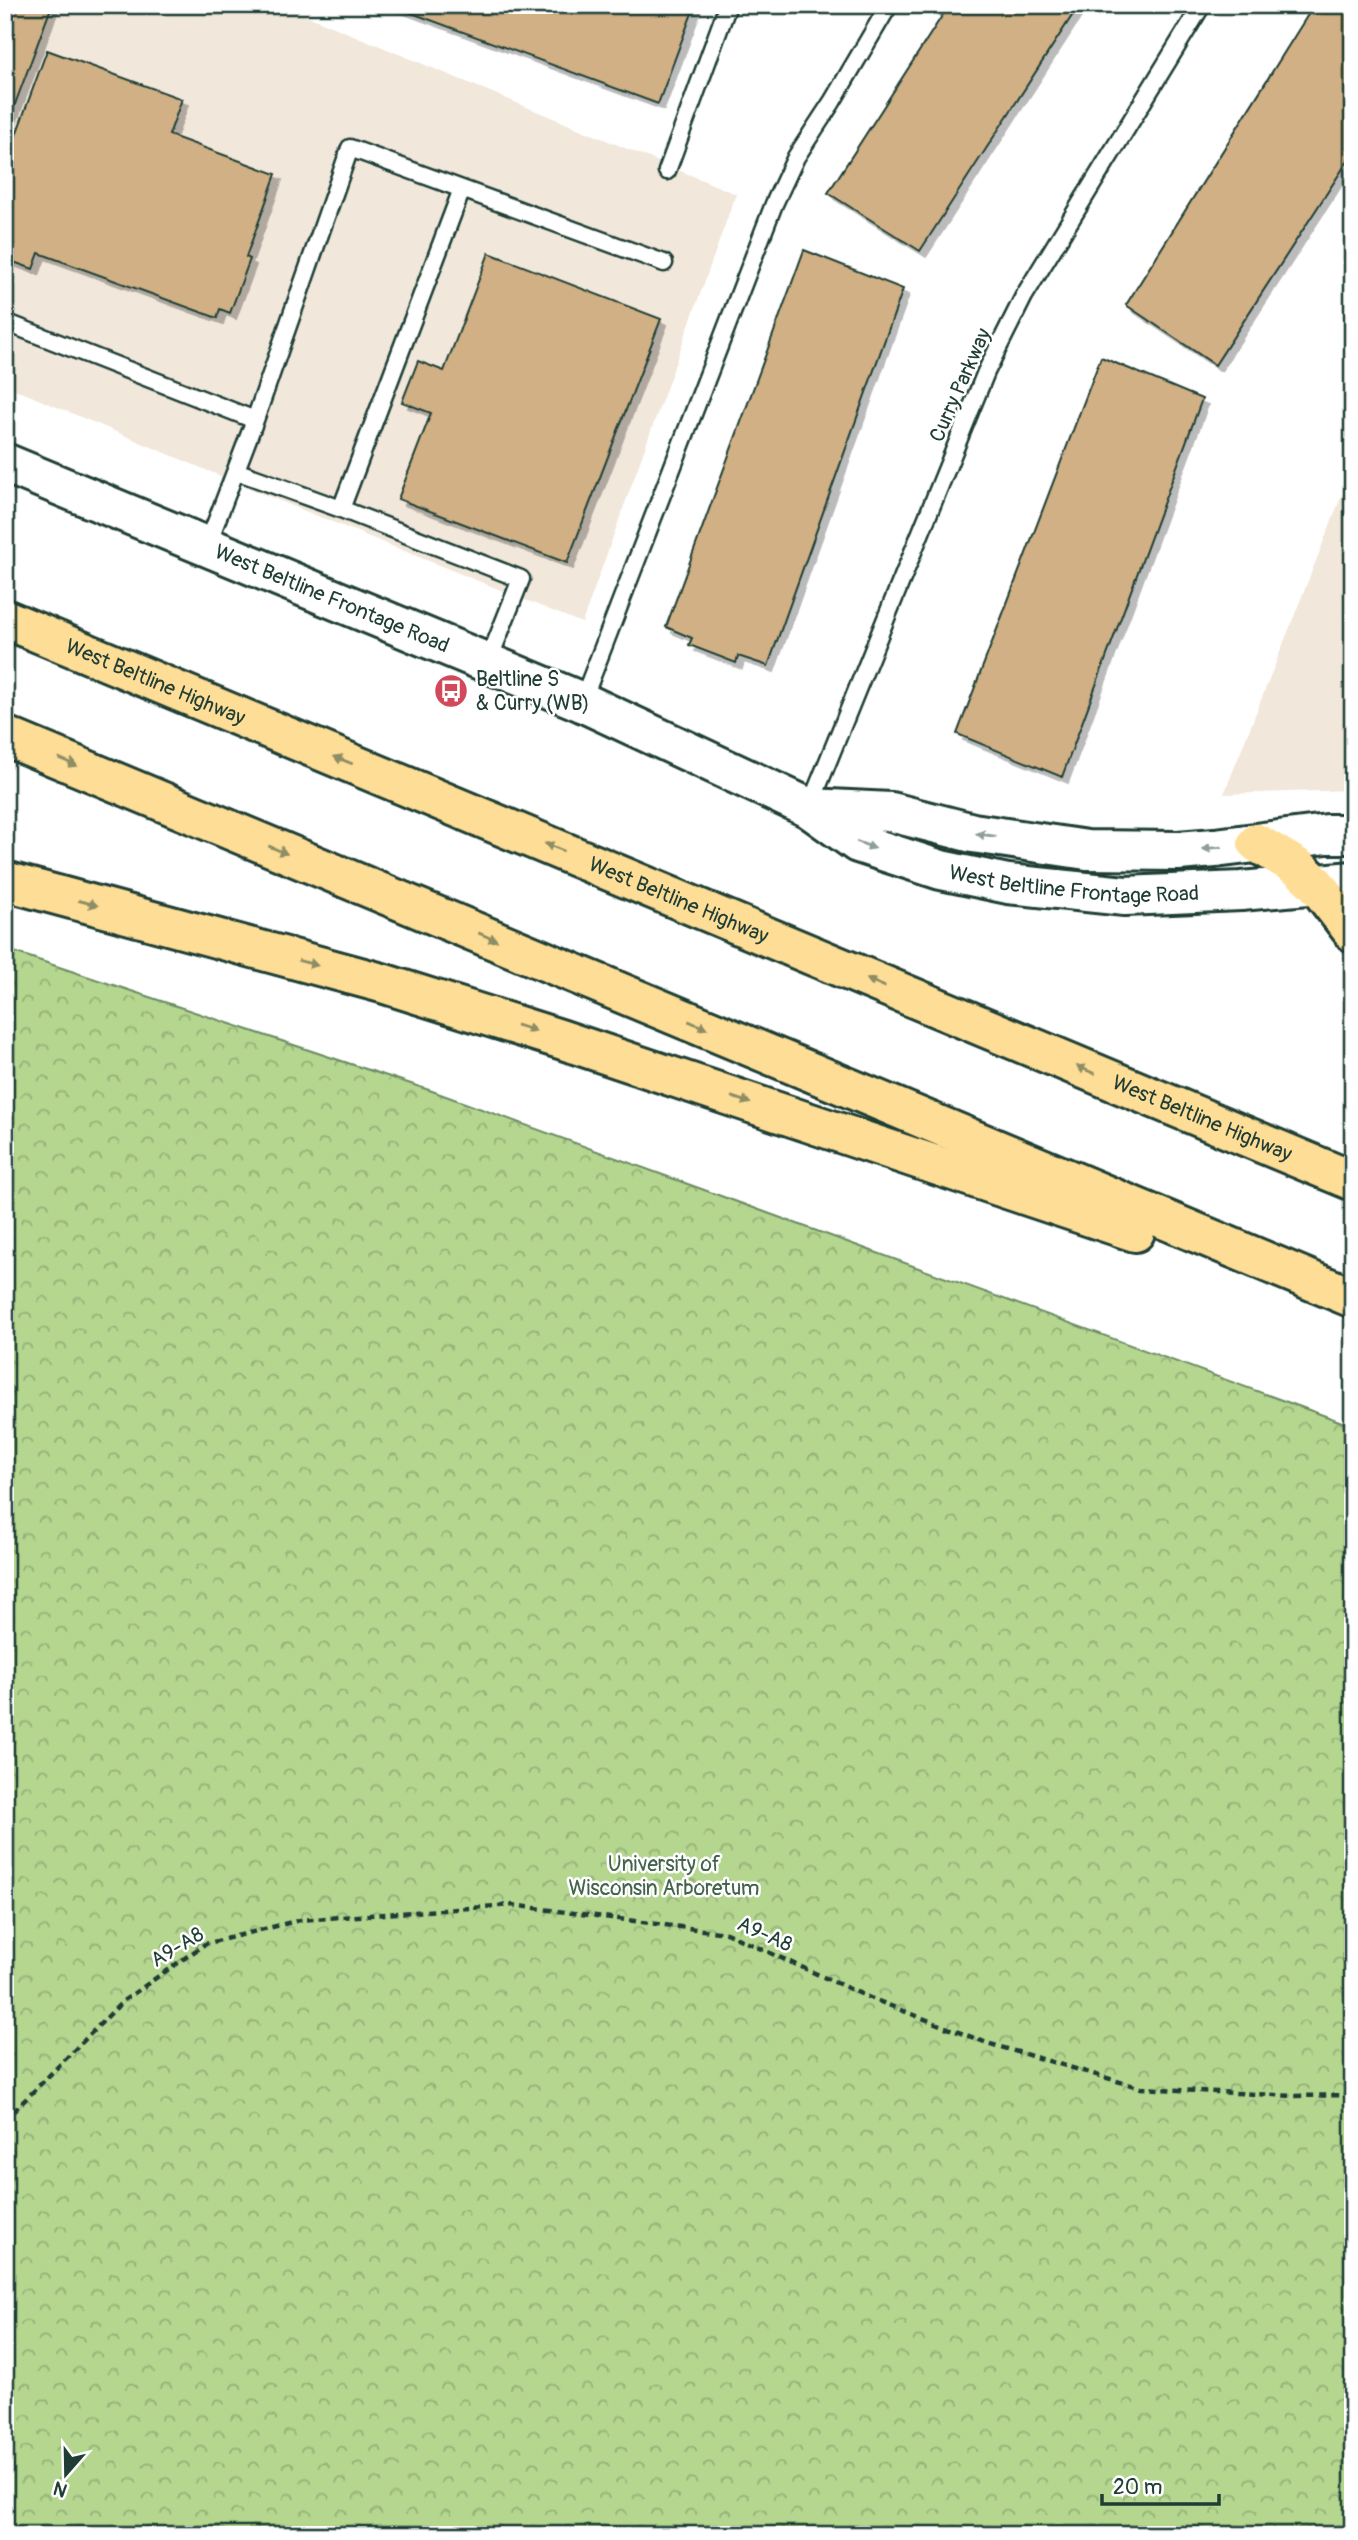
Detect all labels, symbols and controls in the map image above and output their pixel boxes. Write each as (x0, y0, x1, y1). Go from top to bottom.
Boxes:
street label: Curry Parkway (923, 324, 998, 446)
street label: West Beltline Frontage Road (211, 538, 453, 660)
street label: West Beltline Highway (61, 633, 249, 732)
place label: Beltline S & Curry (WB) (476, 666, 590, 717)
bus stop icon: Beltline S & Curry (WB) (432, 672, 470, 710)
one-way arrow (333, 754, 354, 765)
one-way arrow (58, 757, 79, 768)
one-way arrow (974, 829, 996, 840)
one-way arrow (856, 839, 877, 850)
one-way arrow (543, 841, 564, 852)
one-way arrow (1201, 843, 1223, 854)
one-way arrow (268, 844, 289, 855)
street label: West Beltline Highway (585, 851, 773, 950)
street label: West Beltline Frontage Road (947, 859, 1200, 910)
one-way arrow (77, 898, 99, 909)
one-way arrow (478, 931, 498, 943)
one-way arrow (298, 958, 319, 968)
one-way arrow (866, 977, 887, 988)
one-way arrow (688, 1019, 709, 1030)
one-way arrow (515, 1023, 536, 1034)
one-way arrow (1075, 1065, 1096, 1076)
street label: West Beltline Highway (1108, 1069, 1296, 1168)
one-way arrow (731, 1095, 752, 1106)
park label: University of Wisconsin Arboretum (569, 1851, 759, 1902)
street label: A9-A8 (733, 1910, 797, 1959)
street label: A9-A8 (146, 1921, 209, 1974)
north arrow (32, 2438, 102, 2508)
scale bar (1102, 2463, 1220, 2507)
text: 20 m (1113, 2474, 1162, 2501)
text: N (50, 2476, 71, 2503)

